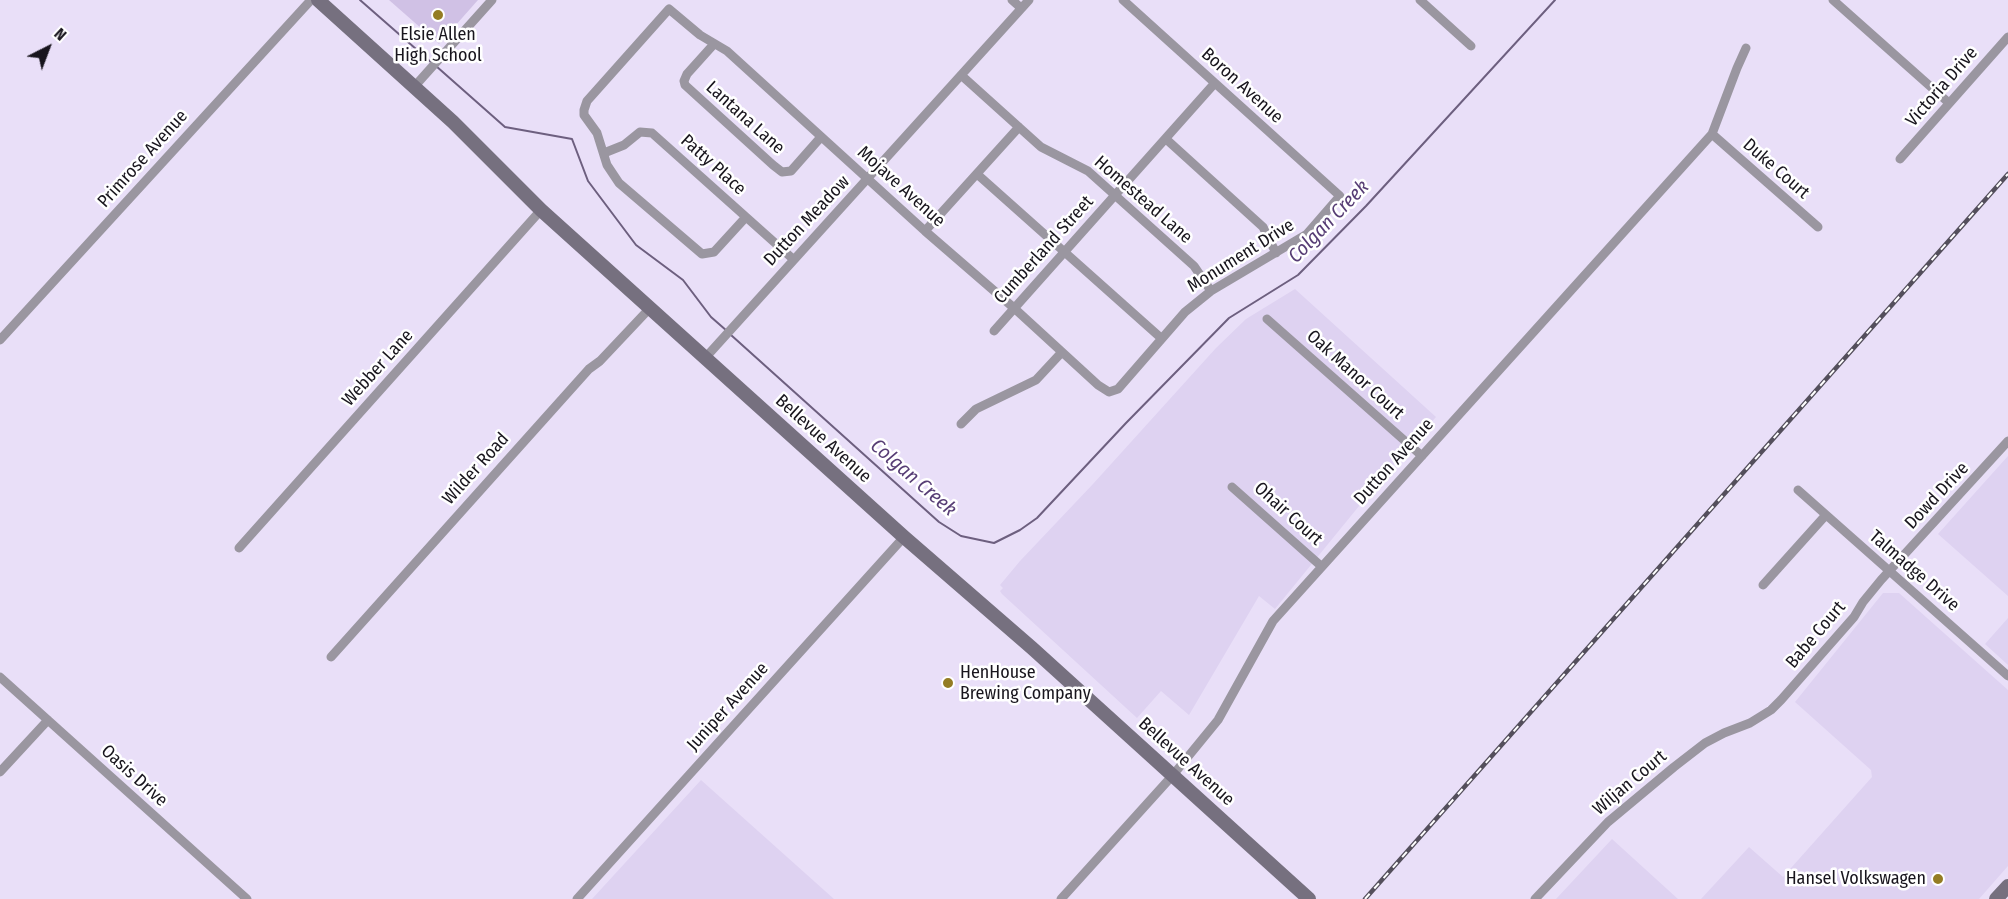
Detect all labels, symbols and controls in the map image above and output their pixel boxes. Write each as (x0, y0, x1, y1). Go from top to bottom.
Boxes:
marker: Elsie Allen High School (431, 8, 445, 22)
north arrow (18, 18, 78, 78)
text: N (50, 24, 70, 45)
place label: Elsie Allen High School (394, 24, 482, 66)
street label: Victoria Drive (1902, 43, 1982, 131)
street label: Boron Avenue (1197, 44, 1287, 128)
street label: Lantana Lane (701, 77, 789, 159)
street label: Primrose Avenue (94, 106, 192, 212)
street label: Patty Place (676, 130, 750, 200)
street label: Duke Court (1738, 134, 1814, 204)
street label: Mojave Avenue (853, 142, 949, 232)
street label: Homestead Lane (1090, 152, 1196, 248)
street label: Dutton Meadow (760, 171, 854, 271)
water label: Colgan Creek (1283, 175, 1375, 269)
street label: Cumberland Street (990, 192, 1098, 308)
street label: Monument Drive (1184, 215, 1298, 297)
street label: Webber Lane (338, 325, 418, 411)
street label: Oak Manor Court (1302, 326, 1408, 424)
street label: Bellevue Avenue (771, 390, 875, 488)
street label: Dutton Avenue (1350, 414, 1438, 510)
street label: Wilder Road (438, 429, 514, 509)
water label: Colgan Creek (865, 434, 961, 522)
street label: Dowd Drive (1901, 458, 1973, 534)
street label: Ohair Court (1249, 478, 1327, 550)
street label: Talmadge Drive (1864, 526, 1964, 616)
street label: Babe Court (1782, 597, 1850, 673)
street label: Juniper Avenue (683, 658, 773, 756)
place label: HenHouse Brewing Company (960, 662, 1091, 704)
marker: HenHouse Brewing Company (941, 676, 955, 690)
street label: Bellevue Avenue (1134, 713, 1238, 811)
street label: Oasis Drive (96, 741, 172, 811)
street label: Wiljan Court (1589, 746, 1671, 820)
place label: Hansel Volkswagen (1786, 868, 1926, 890)
marker: Hansel Volkswagen (1931, 872, 1945, 886)

